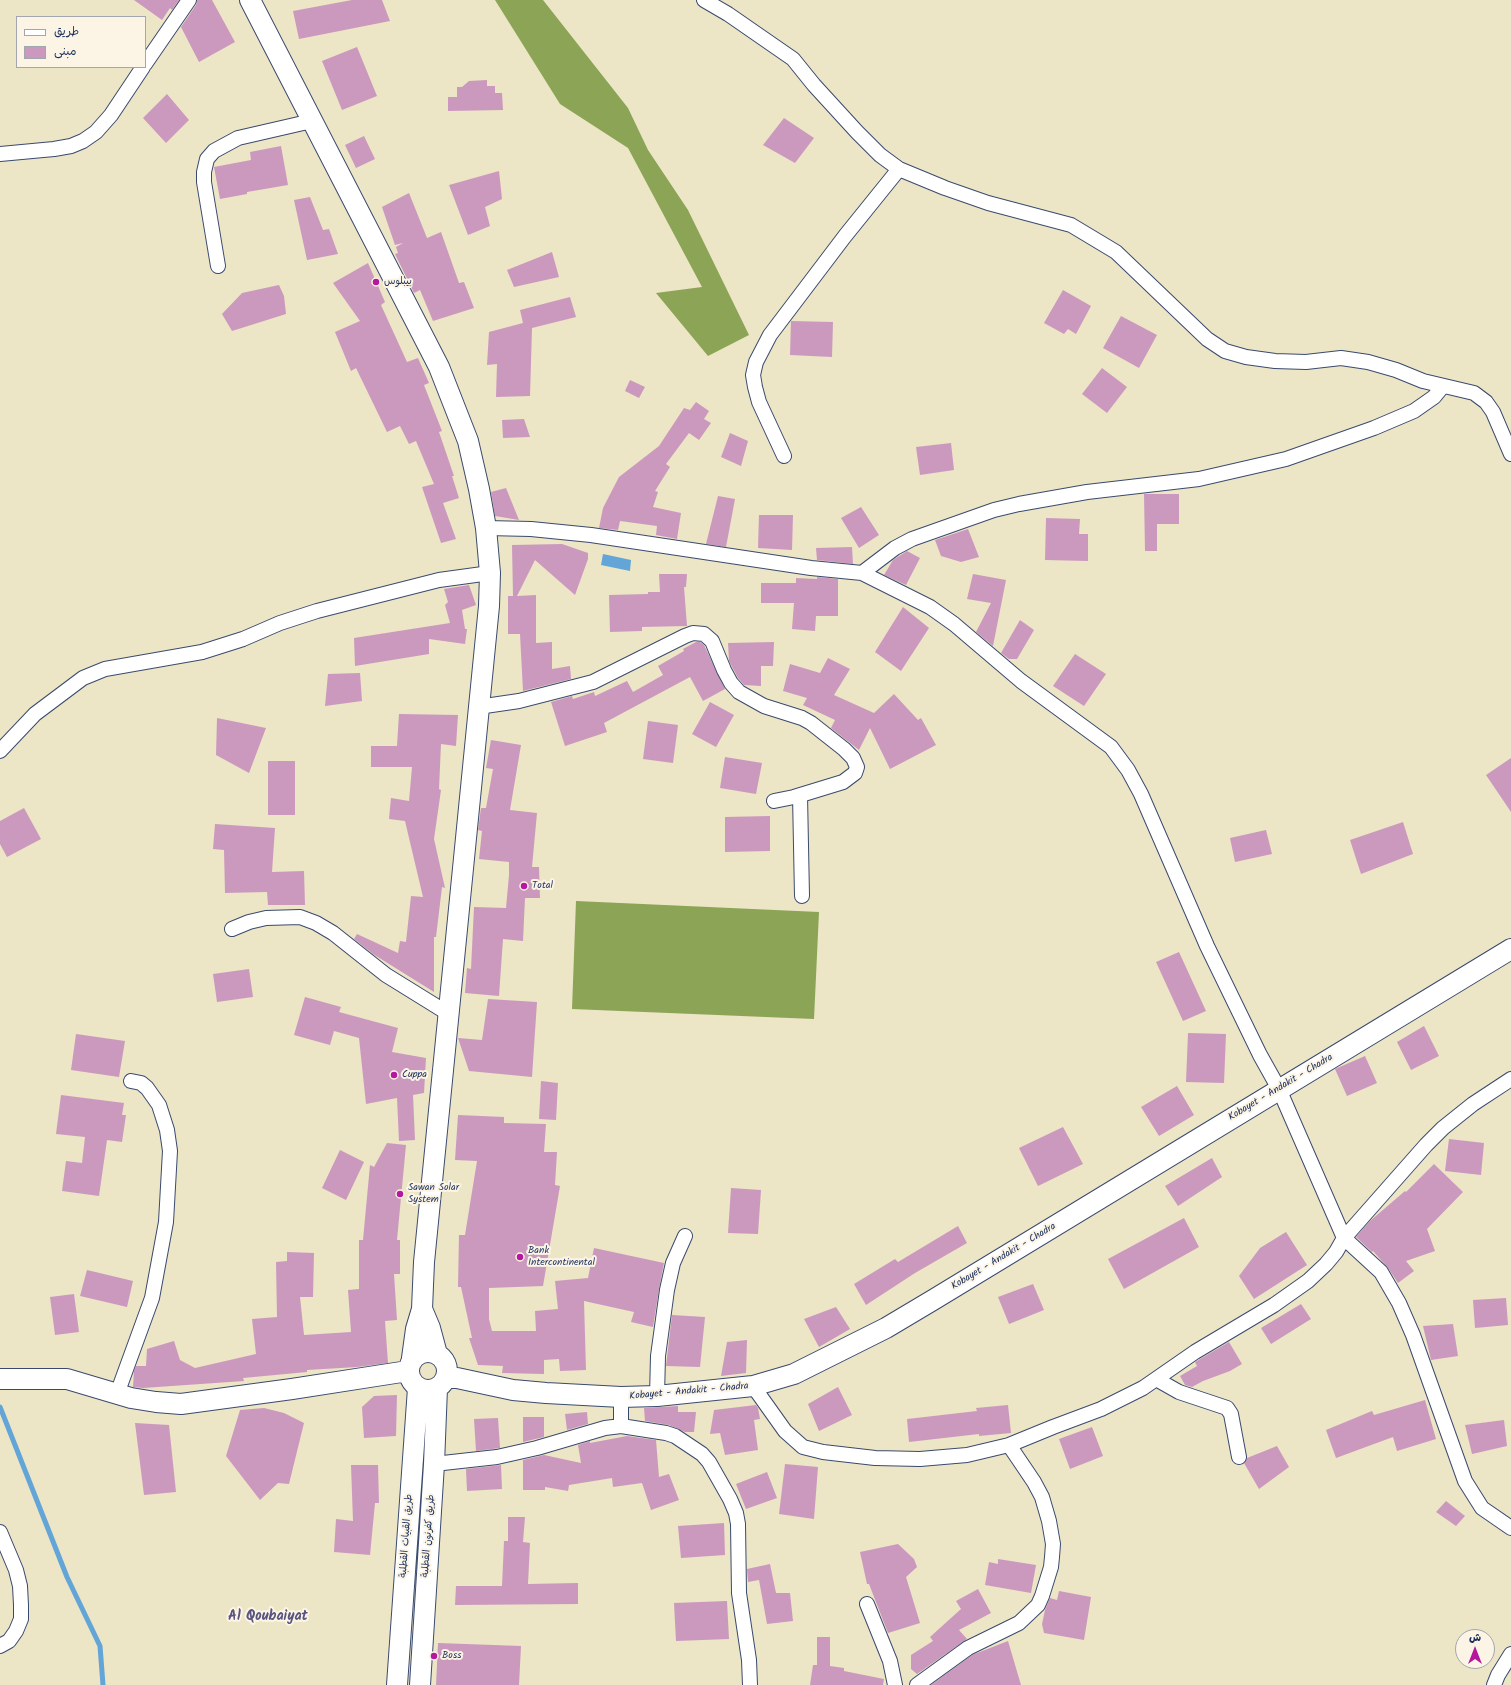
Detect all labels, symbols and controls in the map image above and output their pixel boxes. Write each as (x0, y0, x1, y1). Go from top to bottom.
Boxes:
legend (16, 16, 146, 68)
text: طريق (54, 22, 79, 41)
text: مبنى (54, 42, 77, 61)
place label: بيبلوس (384, 276, 412, 288)
marker: بيبلوس (371, 277, 381, 287)
place label: Total (532, 880, 553, 892)
marker: Total (519, 881, 529, 891)
street label: Kobayet - Andakit - Chadra (1227, 1052, 1335, 1124)
place label: Cuppa (402, 1069, 427, 1081)
marker: Cuppa (389, 1070, 399, 1080)
place label: Sawan Solar System (408, 1182, 459, 1206)
marker: Sawan Solar System (395, 1189, 405, 1199)
street label: Kobayet - Andakit - Chadra (950, 1221, 1058, 1293)
place label: Bank Intercontinental (528, 1245, 595, 1268)
marker: Bank Intercontinental (515, 1252, 525, 1262)
street label: Kobayet - Andakit - Chadra (629, 1381, 749, 1403)
street label: طريق القبيات القطلبة (398, 1494, 416, 1578)
street label: طريق كفرنون القطلبة (420, 1494, 438, 1578)
district label: Al Qoubaiyat (228, 1610, 308, 1626)
north arrow (1455, 1629, 1495, 1669)
text: ش (1469, 1629, 1481, 1647)
place label: Boss (442, 1650, 461, 1662)
marker: Boss (429, 1651, 439, 1661)

